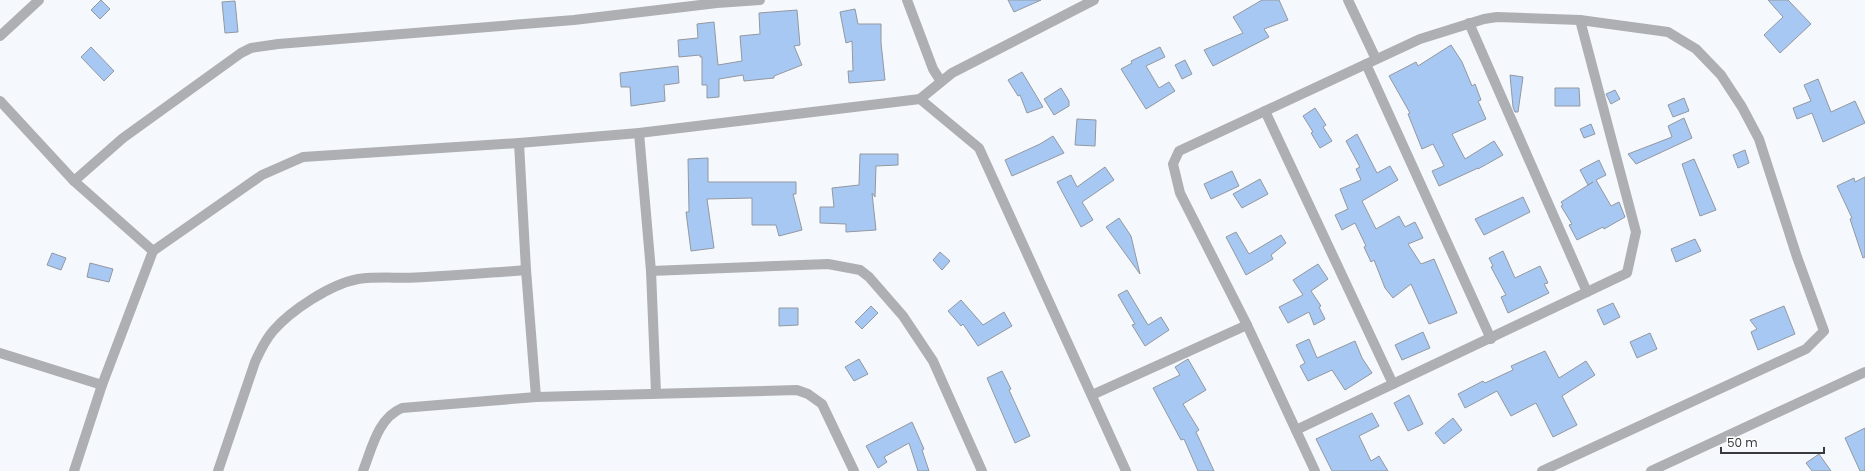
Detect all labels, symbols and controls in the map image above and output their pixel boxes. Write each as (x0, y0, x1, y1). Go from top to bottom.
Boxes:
scale bar (1721, 429, 1824, 455)
text: 50 m (1727, 434, 1758, 451)

